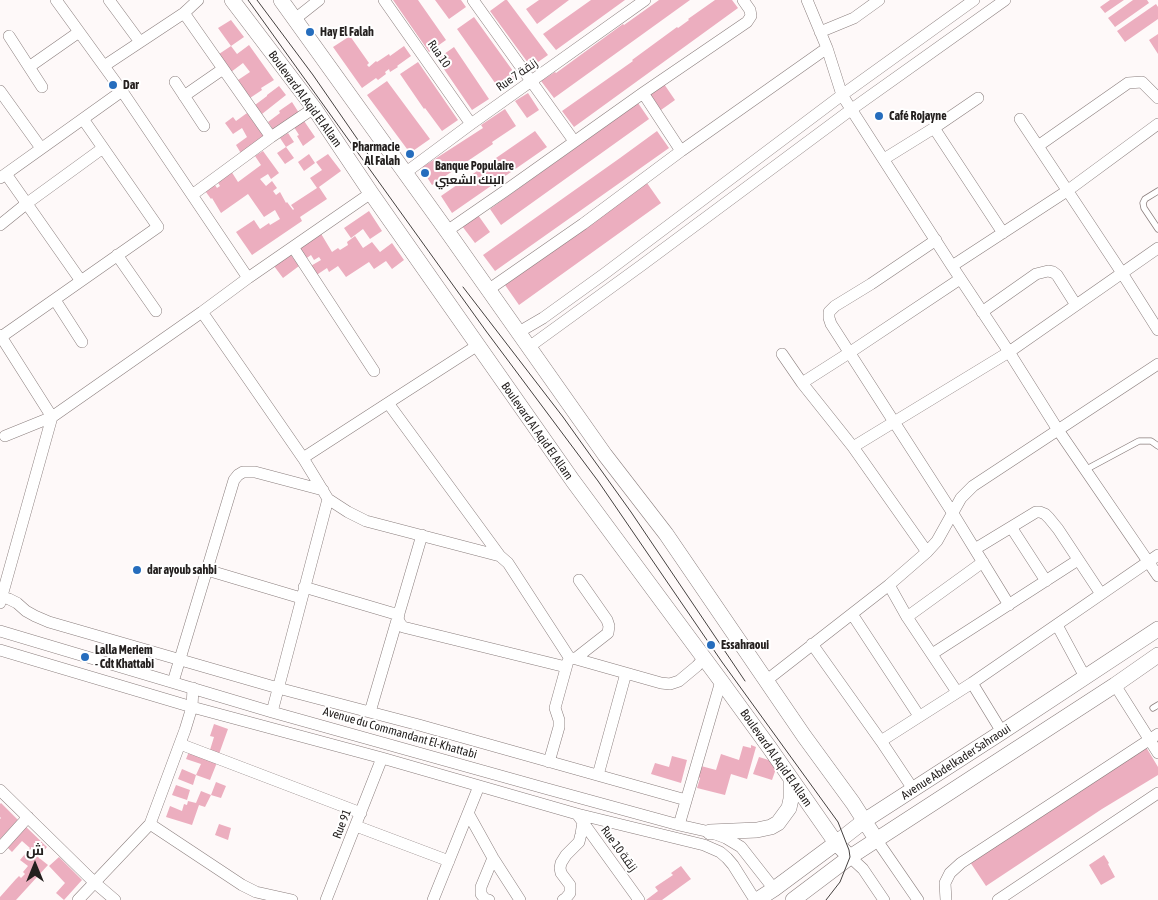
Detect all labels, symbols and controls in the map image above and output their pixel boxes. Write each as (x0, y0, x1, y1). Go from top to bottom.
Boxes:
place label: Hay El Falah (320, 25, 374, 39)
marker: Hay El Falah (304, 26, 316, 38)
street label: Rua 10 (424, 37, 454, 71)
street label: Boulevard Al Aqid El Allam (265, 48, 345, 150)
street label: Rue 7 زنقة (494, 56, 540, 94)
place label: Dar (123, 78, 139, 92)
marker: Dar (107, 79, 119, 91)
place label: Café Rojayne (889, 109, 947, 123)
marker: Café Rojayne (873, 110, 885, 122)
place label: Pharmacie Al Falah (352, 140, 400, 168)
marker: Pharmacie Al Falah (404, 148, 416, 160)
place label: Banque Populaire البنك الشعبي (435, 159, 514, 187)
marker: Banque Populaire البنك الشعبي (419, 167, 431, 179)
street label: Boulevard Al Aqid El Allam (498, 380, 576, 482)
place label: dar ayoub sahbi (147, 563, 217, 577)
marker: dar ayoub sahbi (131, 564, 143, 576)
place label: Essahraoui (721, 638, 769, 652)
marker: Essahraoui (705, 639, 717, 651)
place label: Lalla Meriem - Cdt Khattabi (95, 643, 154, 671)
marker: Lalla Meriem - Cdt Khattabi (79, 651, 91, 663)
street label: Avenue du Commandant El-Khattabi (321, 704, 479, 762)
street label: Boulevard Al Aqid El Allam (737, 707, 815, 809)
street label: Avenue Abdelkader Sahraoui (899, 721, 1013, 803)
street label: Rue 91 (330, 807, 354, 841)
street label: Rue 10 زنقة (598, 823, 640, 875)
north arrow (10, 840, 60, 890)
text: ش (26, 842, 44, 858)

